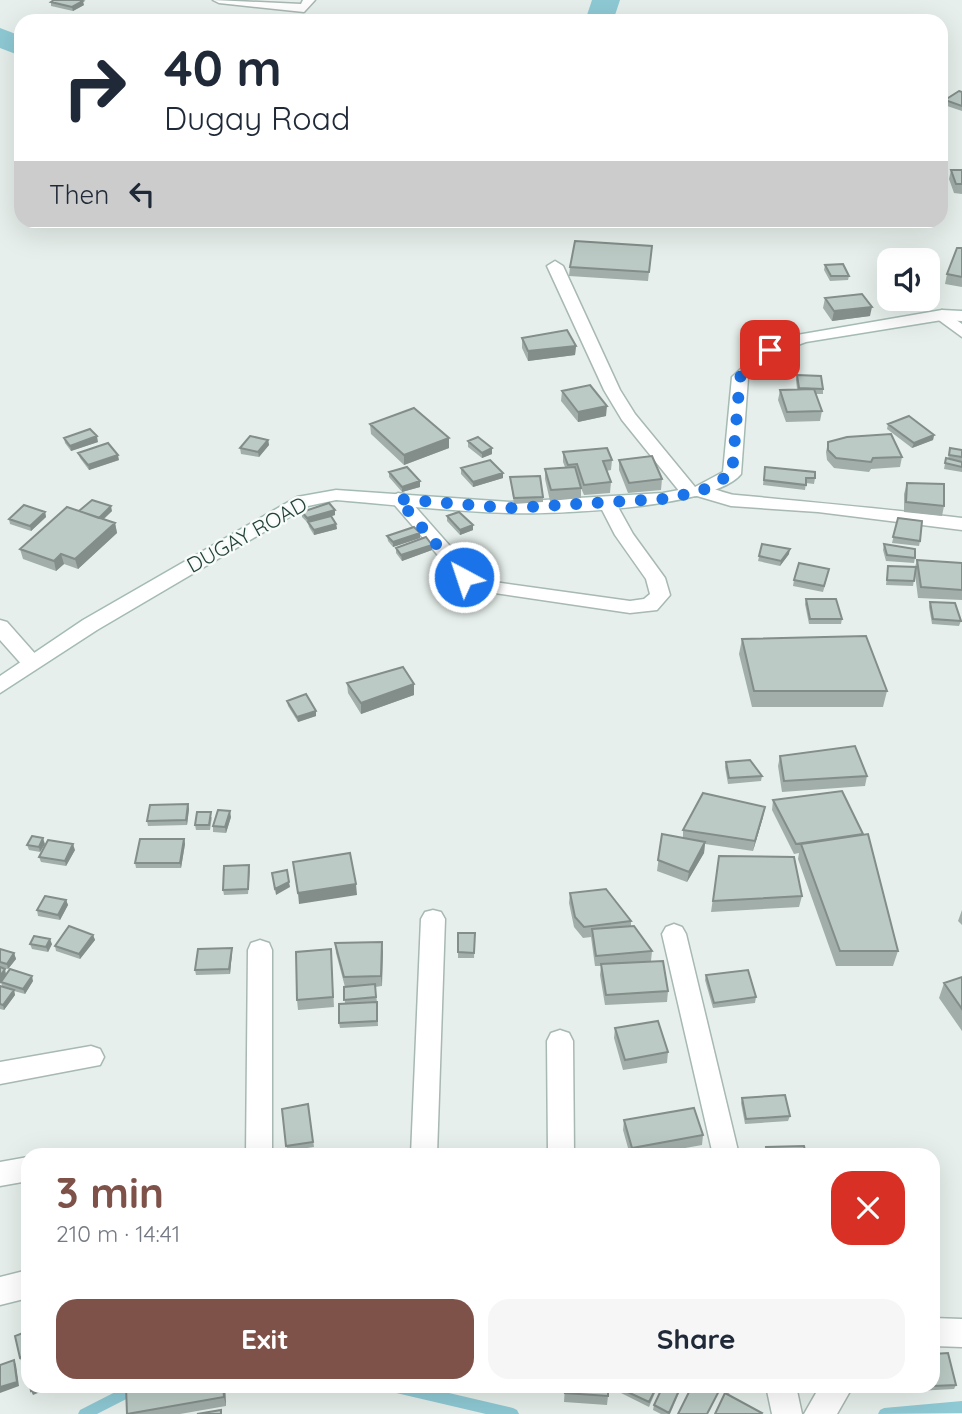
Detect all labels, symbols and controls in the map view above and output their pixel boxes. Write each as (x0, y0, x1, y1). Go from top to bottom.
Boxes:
text: 40 m (164, 37, 282, 98)
icon: right (49, 42, 140, 133)
text: Dugay Road (164, 98, 350, 138)
icon: left (123, 175, 161, 213)
text: Then (49, 178, 109, 211)
map controls (877, 248, 940, 311)
button: sound (877, 248, 940, 311)
pin (740, 320, 800, 380)
icon: arrive (751, 331, 789, 369)
street label: DUGAY ROAD (182, 490, 311, 578)
position arrow (427, 540, 501, 614)
text: 3 min (56, 1166, 164, 1219)
button: close (831, 1171, 905, 1245)
text: 210 m · 14:41 (56, 1219, 180, 1248)
button: Exit (56, 1299, 474, 1379)
button: Share (488, 1299, 905, 1379)

